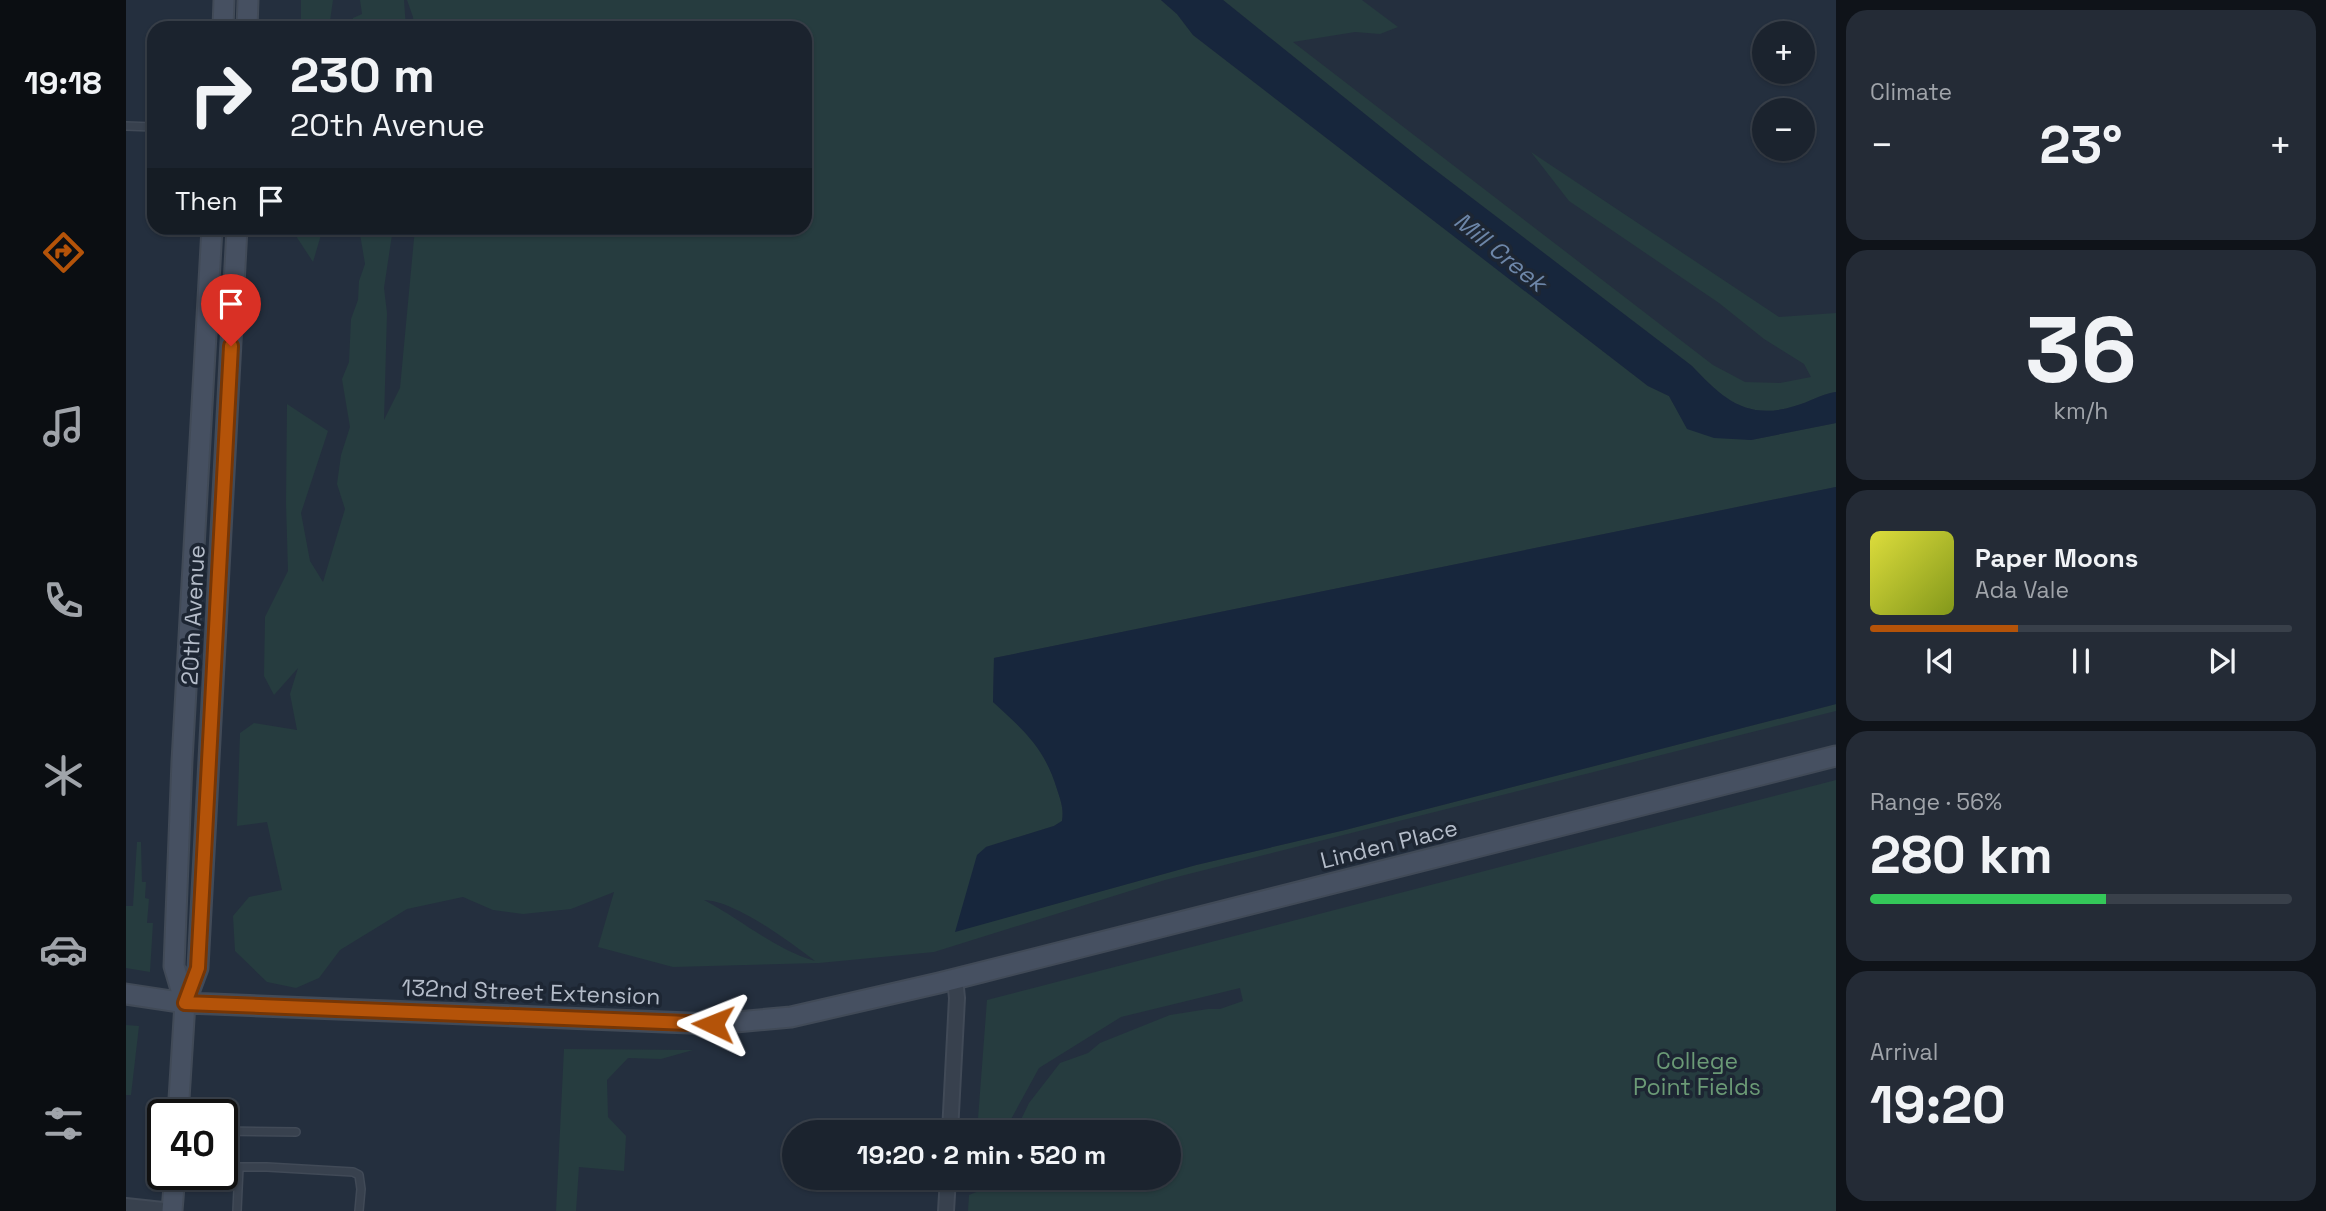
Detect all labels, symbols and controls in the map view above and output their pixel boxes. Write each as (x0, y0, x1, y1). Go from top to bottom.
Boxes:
map controls (1752, 21, 1815, 161)
button: + (1752, 21, 1815, 84)
text: 230 m (290, 44, 435, 106)
icon: right (175, 49, 266, 140)
text: 19:18 (24, 63, 102, 103)
text: Climate (1870, 77, 1952, 107)
button: − (1752, 98, 1815, 161)
text: 20th Avenue (290, 105, 485, 145)
text: 23° (2040, 112, 2123, 178)
text: − (1870, 121, 1894, 169)
text: + (2268, 121, 2292, 169)
icon: arrive (252, 182, 290, 220)
text: Then (175, 184, 238, 218)
water label: Mill Creek (1448, 205, 1555, 300)
icon: directions (39, 228, 88, 277)
pin (201, 274, 261, 346)
icon: arrive (212, 285, 250, 323)
text: 36 (2025, 292, 2137, 409)
text: km/h (2054, 396, 2108, 426)
icon: music (39, 402, 88, 451)
text: Paper Moons (1975, 541, 2138, 575)
street label: 20th Avenue (174, 544, 212, 686)
text: Ada Vale (1975, 575, 2069, 605)
icon: phone (39, 576, 88, 625)
icon: previous (1921, 642, 1959, 680)
icon: pause (2062, 642, 2100, 680)
icon: next (2203, 642, 2241, 680)
icon: climate (39, 751, 88, 800)
text: Range · 56% (1870, 787, 2002, 817)
street label: Linden Place (1317, 812, 1461, 876)
text: 280 km (1870, 822, 2053, 888)
icon: car (39, 925, 88, 974)
street label: 132nd Street Extension (401, 972, 661, 1012)
position arrow (676, 987, 750, 1061)
text: Arrival (1870, 1037, 1938, 1067)
park label: College Point Fields (1633, 1046, 1761, 1102)
text: 19:20 (1870, 1072, 2006, 1138)
icon: filters (39, 1099, 88, 1148)
speed limit sign: 40 (147, 1099, 238, 1190)
text: 19:20 · 2 min · 520 m (857, 1138, 1106, 1172)

